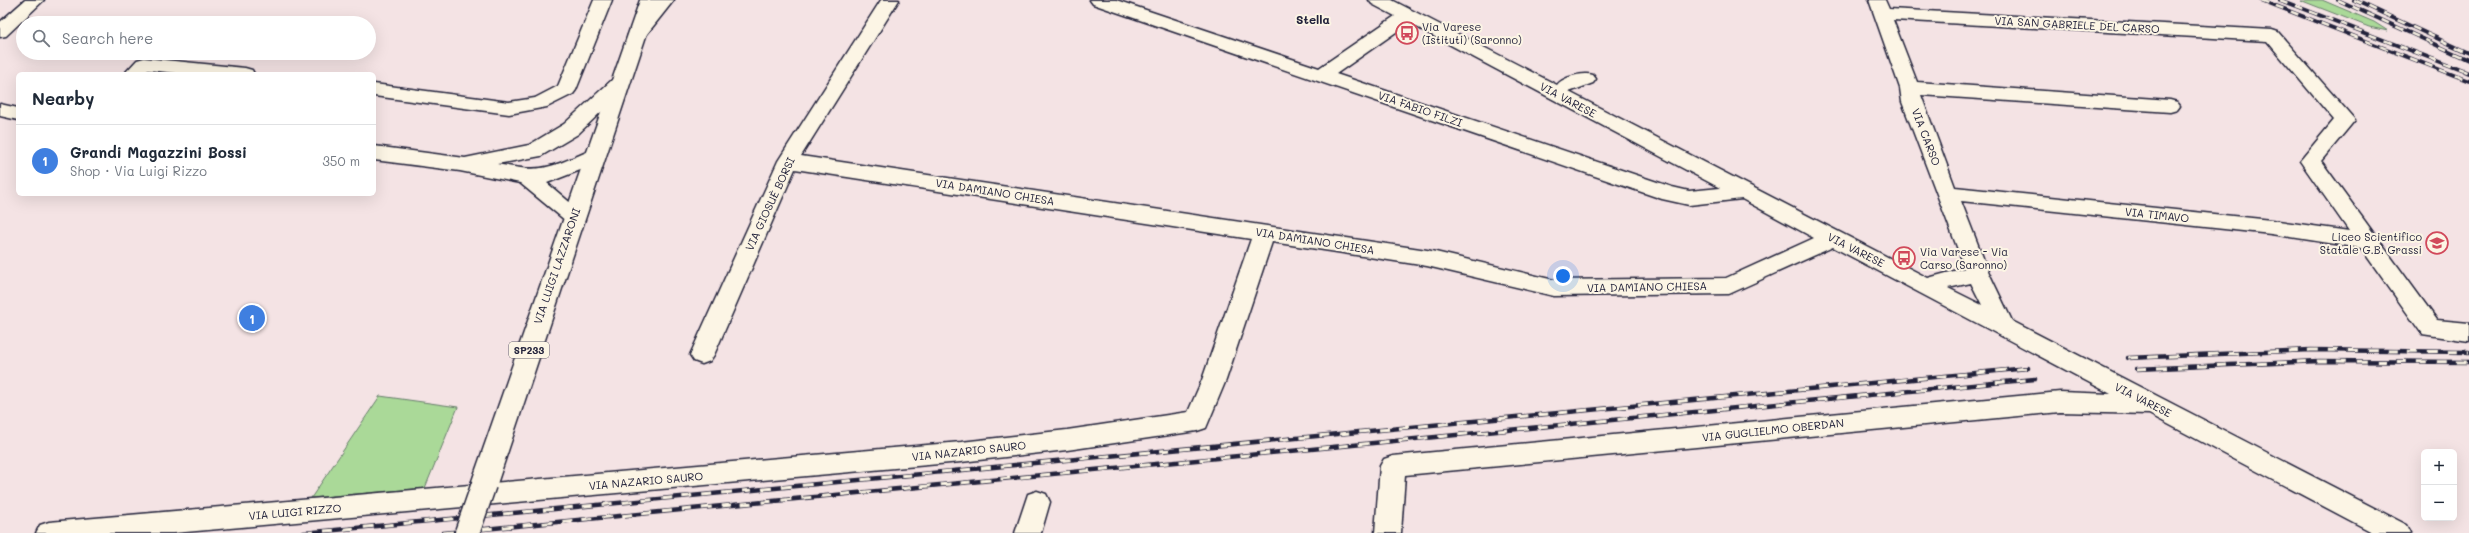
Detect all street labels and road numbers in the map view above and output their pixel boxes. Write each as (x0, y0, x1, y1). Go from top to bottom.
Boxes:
street label: VIA SAN GABRIELE DEL CARSO (1994, 13, 2160, 36)
street label: VIA VARESE (1537, 78, 1599, 121)
street label: VIA FABIO FILZI (1376, 87, 1465, 130)
street label: VIA CARSO (1909, 106, 1944, 168)
street label: VIA GIOSUÈ BORSI (741, 154, 798, 253)
street label: VIA DAMIANO CHIESA (934, 175, 1056, 208)
street label: VIA TIMAVO (2124, 204, 2190, 225)
street label: VIA LUIGI LAZZARONI (530, 206, 584, 326)
street label: VIA DAMIANO CHIESA (1254, 224, 1376, 257)
street label: VIA VARESE (1825, 229, 1887, 270)
street label: VIA DAMIANO CHIESA (1587, 278, 1707, 295)
road number: SP233 (509, 342, 549, 358)
street label: VIA VARESE (2112, 379, 2174, 420)
street label: VIA GUGLIELMO OBERDAN (1701, 415, 1845, 444)
street label: VIA NAZARIO SAURO (911, 437, 1027, 464)
street label: VIA NAZARIO SAURO (588, 468, 704, 493)
street label: VIA LUIGI RIZZO (248, 500, 342, 523)

